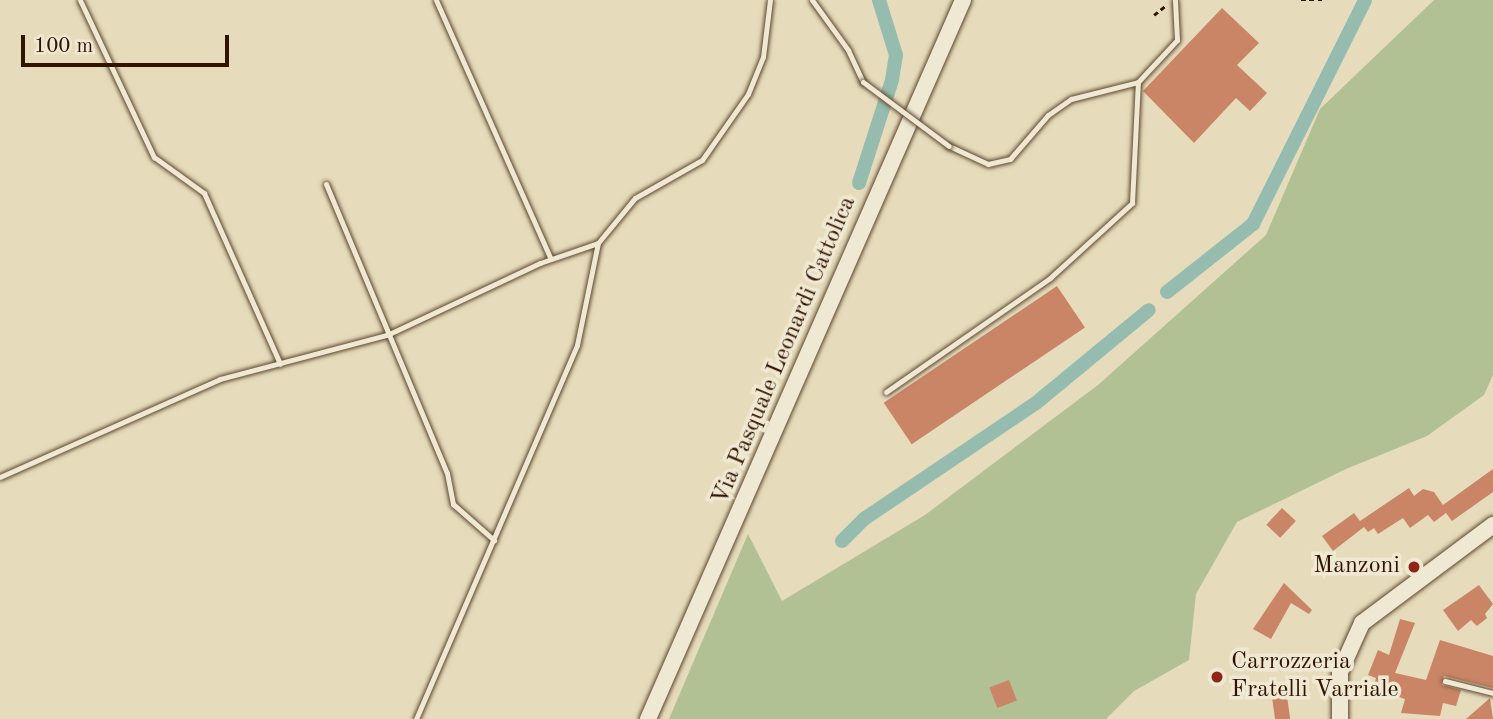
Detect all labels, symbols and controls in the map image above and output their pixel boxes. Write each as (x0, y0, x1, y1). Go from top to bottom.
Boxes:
scale bar (24, 21, 233, 65)
text: 100 m (34, 36, 93, 57)
street label: Via Pasquale Leonardi Cattolica (707, 192, 863, 510)
place label: Manzoni (1313, 553, 1400, 581)
marker: Manzoni (1406, 559, 1422, 575)
place label: Carrozzeria Fratelli Varriale (1231, 649, 1399, 705)
marker: Carrozzeria Fratelli Varriale (1209, 669, 1225, 685)

